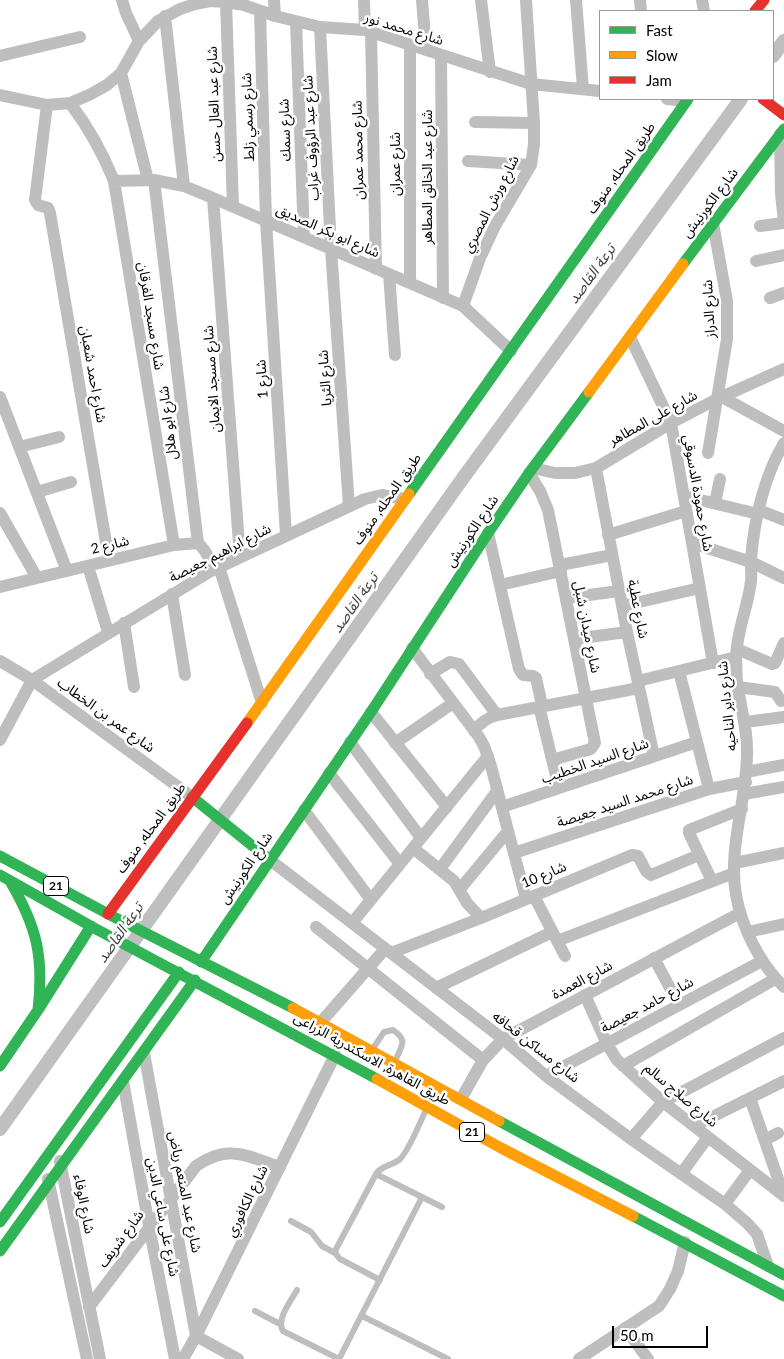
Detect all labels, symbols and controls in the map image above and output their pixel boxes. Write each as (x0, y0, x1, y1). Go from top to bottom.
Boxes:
street label: شارع محمد نور (362, 9, 446, 49)
legend (599, 10, 774, 100)
text: Fast (646, 21, 673, 39)
street label: شارع عبد العال حسن (204, 46, 224, 162)
text: Slow (646, 46, 678, 64)
text: Jam (646, 71, 672, 89)
street label: شارع رسمي زلط (238, 72, 258, 162)
street label: شارع عبد الرؤوف غراب (299, 75, 323, 201)
street label: شارع سمك (276, 98, 294, 162)
street label: شارع محمد عمران (349, 100, 367, 200)
street label: شارع عبد الخالق المطاهر (419, 110, 435, 244)
street label: طريق المحله, منوف (583, 119, 659, 217)
street label: شارع عمران (387, 132, 403, 196)
street label: شارع ورش المصري (459, 153, 523, 255)
street label: شارع الكورنيش (678, 165, 742, 241)
street label: شارع ابو بكر الصديق (274, 201, 382, 261)
water label: ترعة القاصد (564, 241, 620, 307)
street label: شارع مسجد الفرقان (134, 261, 168, 371)
street label: شارع الدراز (699, 279, 719, 339)
street label: شارع احمد شعبان (76, 324, 110, 424)
street label: شارع مسجد الايمان (200, 325, 224, 433)
street label: شارع الثريا (315, 349, 335, 407)
street label: شارع 1 (252, 359, 272, 399)
street label: شارع ابو هلال (155, 385, 181, 461)
street label: شارع على المطاهر (606, 387, 700, 449)
street label: شارع حمودة الدسوقي (679, 433, 717, 553)
street label: طريق المحله, منوف (349, 450, 425, 548)
street label: شارع الكورنيش (442, 492, 502, 570)
street label: شارع ابراهيم جعيصة (166, 520, 274, 586)
street label: شارع 2 (89, 532, 131, 558)
water label: ترعة القاصد (328, 570, 382, 636)
street label: شارع عطية (624, 578, 652, 640)
street label: شارع ميدان شبل (570, 580, 604, 674)
street label: شارع داير الناحيه (714, 660, 740, 752)
street label: شارع عمر بن الخطاب (54, 674, 158, 756)
street label: شارع السيد الخطيب (539, 735, 651, 787)
street label: شارع محمد السيد جعيصة (555, 771, 695, 831)
street label: طريق المحله, منوف (112, 779, 190, 877)
street label: شارع الكورنيش (216, 829, 276, 907)
street label: شارع 10 (519, 858, 569, 892)
road number: 21 (44, 876, 68, 896)
water label: ترعة القاصد (93, 900, 147, 966)
street label: شارع العمدة (549, 957, 615, 1003)
street label: شارع حامد جعيصة (598, 974, 696, 1036)
street label: شارع مساكن قحافه (489, 1008, 583, 1086)
street label: طريق القاهرة, الاسكندرية الزراعى (291, 1009, 453, 1109)
street label: شارع صلاح سالم (641, 1059, 721, 1131)
road number: 21 (460, 1122, 484, 1142)
street label: شارع عبد المنعم رياض (165, 1130, 205, 1254)
street label: شارع على ساعي الدين (143, 1156, 183, 1278)
street label: شارع الكافوري (222, 1162, 272, 1240)
street label: شارع الوفاء (70, 1173, 98, 1235)
street label: شارع شريف (95, 1207, 147, 1271)
scale bar (614, 1316, 710, 1348)
text: 50 m (620, 1326, 654, 1344)

